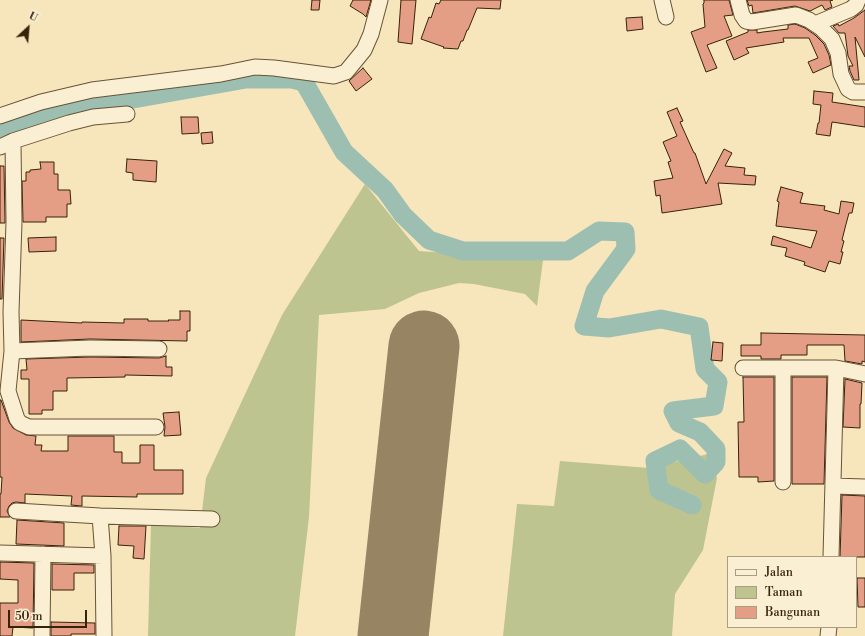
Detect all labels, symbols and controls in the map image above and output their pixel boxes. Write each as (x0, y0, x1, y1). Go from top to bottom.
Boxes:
north arrow (8, 8, 48, 48)
text: U (26, 9, 40, 25)
legend (727, 556, 857, 628)
text: Jalan (765, 565, 793, 580)
text: Taman (765, 585, 803, 600)
scale bar (10, 602, 89, 628)
text: Bangunan (765, 605, 820, 620)
text: 50 m (15, 609, 43, 624)

